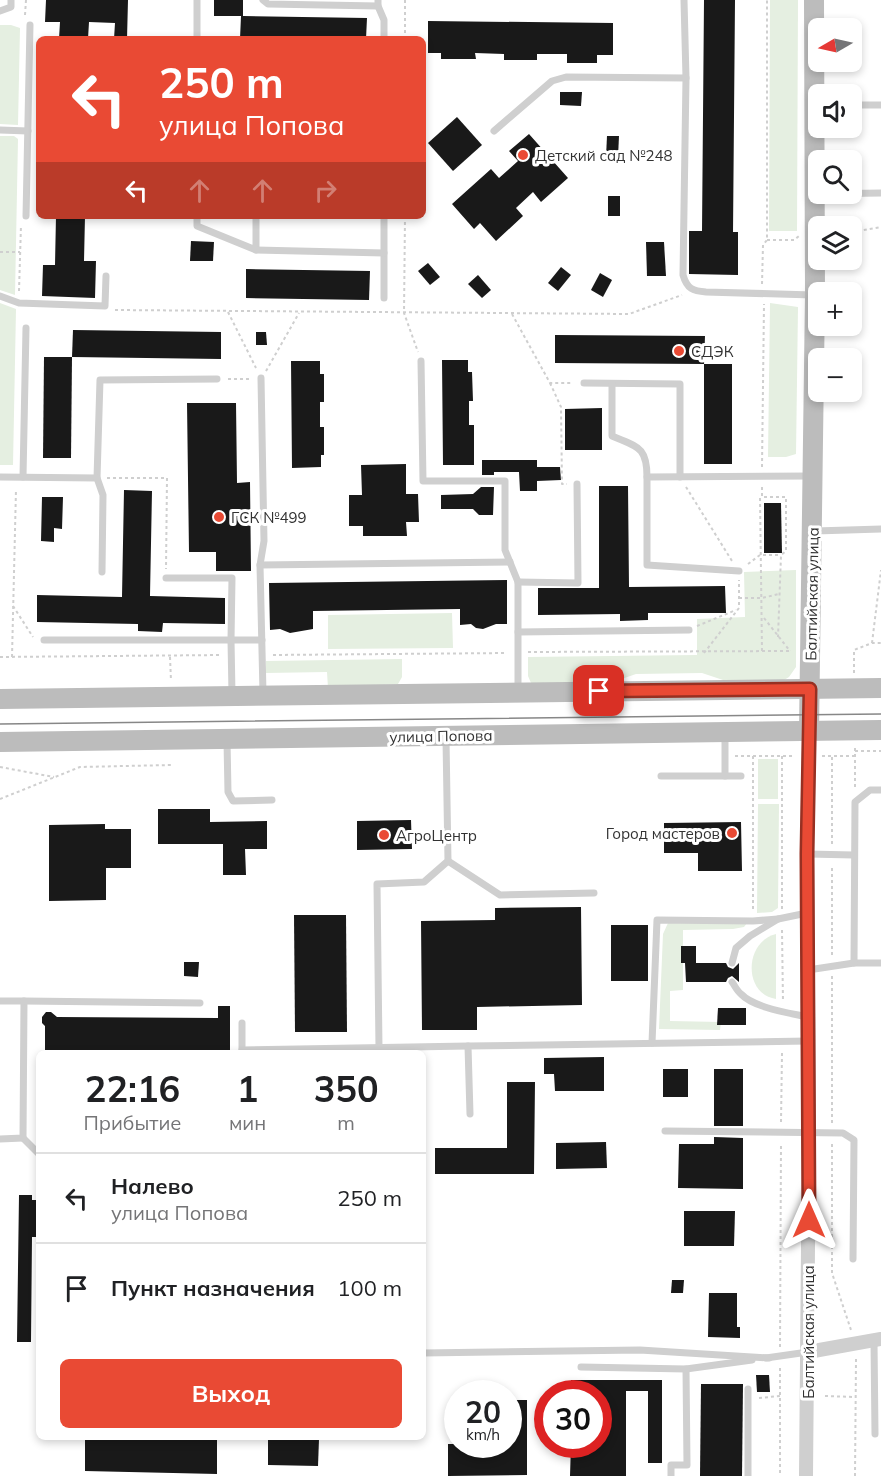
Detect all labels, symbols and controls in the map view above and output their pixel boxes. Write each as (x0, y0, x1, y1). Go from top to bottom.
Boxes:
north arrow (808, 18, 862, 72)
map controls (808, 18, 862, 402)
text: 250 m (159, 56, 284, 109)
icon: left (60, 60, 138, 138)
button: sound (808, 84, 862, 138)
text: улица Попова (159, 108, 344, 142)
place label: Детский сад №248 (535, 146, 673, 165)
marker: Детский сад №248 (516, 148, 530, 162)
button: search (808, 150, 862, 204)
icon: left (120, 174, 153, 207)
icon: ahead (183, 174, 216, 207)
icon: ahead (246, 174, 279, 207)
icon: right (309, 174, 342, 207)
button: layers (808, 216, 862, 270)
button: + (808, 282, 862, 336)
place label: СДЭК (691, 342, 734, 361)
marker: СДЭК (672, 344, 686, 358)
button: − (808, 348, 862, 402)
place label: ГСК №499 (231, 508, 307, 527)
marker: ГСК №499 (212, 510, 226, 524)
street label: Балтийская улица (801, 527, 823, 661)
pin (573, 665, 624, 716)
icon: arrive (582, 674, 615, 707)
street label: улица Попова (389, 726, 493, 746)
place label: Город мастеров (606, 824, 720, 843)
place label: АгроЦентр (396, 826, 477, 845)
marker: Город мастеров (725, 826, 739, 840)
marker: АгроЦентр (377, 828, 391, 842)
text: 22:16 (85, 1066, 180, 1111)
text: 1 (237, 1066, 258, 1111)
text: 350 (314, 1066, 379, 1111)
text: Прибытие (83, 1110, 181, 1135)
text: мин (229, 1110, 266, 1135)
text: m (337, 1110, 355, 1135)
text: Налево (111, 1172, 194, 1200)
icon: left (60, 1182, 93, 1215)
text: 250 m (337, 1184, 402, 1212)
position arrow (777, 1188, 841, 1252)
text: улица Попова (111, 1200, 248, 1225)
street label: Балтийская улица (799, 1265, 818, 1399)
icon: arrive (60, 1272, 93, 1305)
text: Пункт назначения (111, 1274, 315, 1302)
text: 100 m (337, 1274, 402, 1302)
button: Выход (60, 1359, 402, 1428)
speed limit sign: 30 (534, 1380, 612, 1458)
text: 20 (465, 1393, 501, 1431)
text: km/h (466, 1425, 500, 1444)

